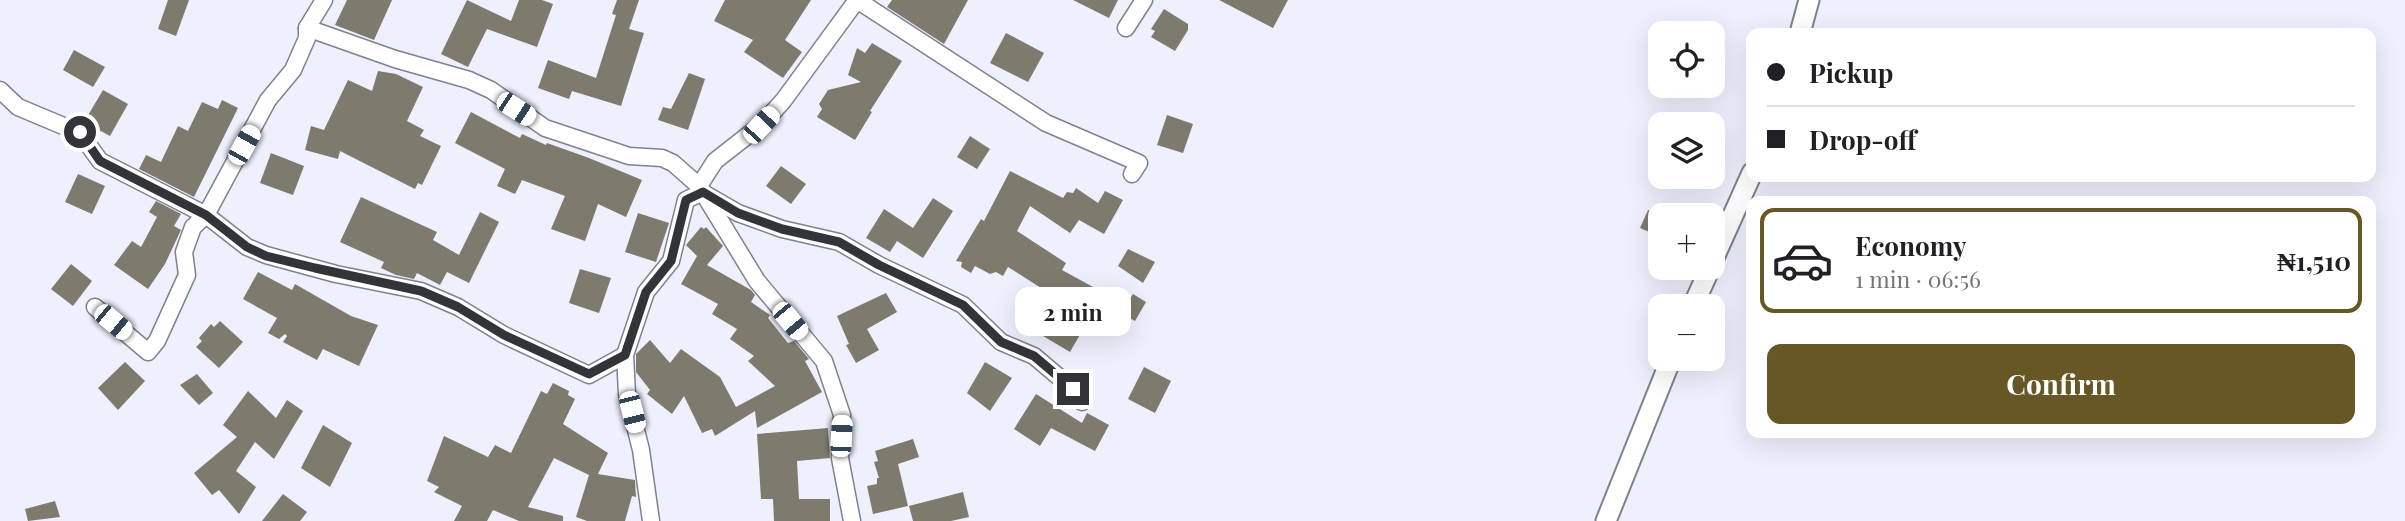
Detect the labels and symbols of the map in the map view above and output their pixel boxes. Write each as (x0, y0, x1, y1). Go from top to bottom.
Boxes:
car (493, 89, 540, 129)
car (739, 102, 784, 148)
route start (64, 116, 96, 148)
car (225, 122, 264, 168)
callout: 2 min (1015, 288, 1131, 336)
car (769, 298, 812, 344)
car (91, 300, 136, 344)
route end (1057, 373, 1089, 405)
car (617, 389, 648, 435)
car (830, 414, 853, 458)

